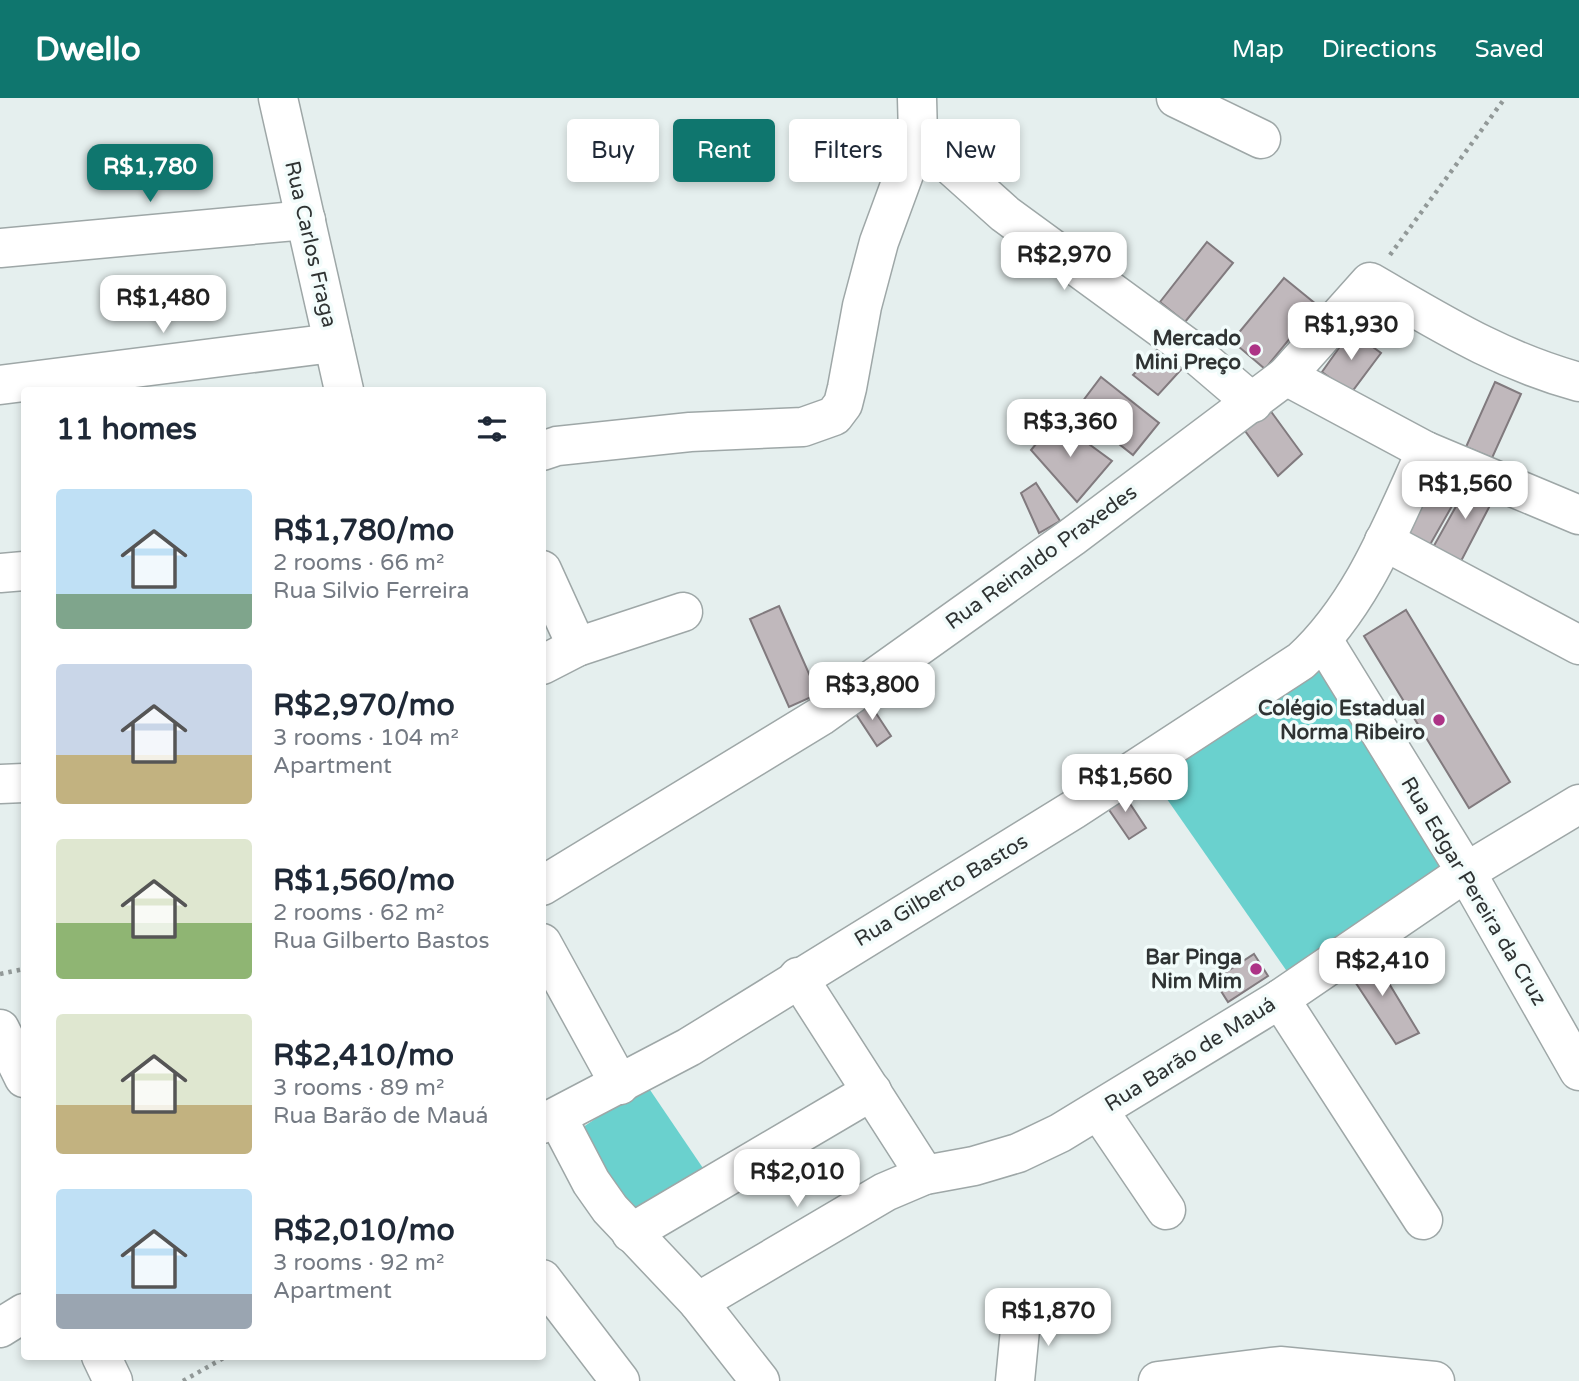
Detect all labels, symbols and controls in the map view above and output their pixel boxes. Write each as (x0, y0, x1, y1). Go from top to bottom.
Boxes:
text: Dwello (35, 30, 141, 69)
text: Map (1232, 35, 1284, 64)
text: Directions (1322, 35, 1437, 64)
text: Saved (1475, 35, 1544, 64)
chip: Buy (567, 119, 659, 182)
chip: Rent (673, 119, 775, 182)
chip: Filters (789, 119, 907, 182)
chip: New (921, 119, 1020, 182)
pin: R$1,780 (85, 144, 215, 204)
text: R$1,780 (103, 153, 197, 181)
street label: Rua Carlos Fraga (279, 158, 342, 330)
pin: R$2,970 (999, 232, 1129, 292)
text: R$2,970 (1017, 241, 1111, 269)
pin: R$1,480 (98, 275, 228, 335)
text: R$1,480 (116, 284, 210, 312)
pin: R$1,930 (1286, 302, 1416, 362)
text: R$1,930 (1304, 311, 1398, 339)
place label: Mercado Mini Preço (1135, 326, 1241, 375)
marker: Mercado Mini Preço (1247, 342, 1263, 358)
pin: R$3,360 (1005, 400, 1135, 459)
text: R$3,360 (1023, 408, 1117, 436)
icon: filters (473, 410, 511, 448)
text: 11 homes (56, 411, 197, 448)
pin: R$1,560 (1400, 462, 1530, 521)
text: R$1,560 (1418, 470, 1512, 498)
street label: Rua Reinaldo Praxedes (941, 480, 1142, 635)
text: R$1,780/mo (273, 512, 454, 549)
icon: home (112, 517, 196, 601)
text: 2 rooms · 66 m² (273, 549, 444, 577)
text: Rua Silvio Ferreira (273, 577, 469, 605)
pin: R$3,800 (807, 662, 937, 722)
text: R$3,800 (825, 671, 919, 699)
text: R$2,970/mo (273, 687, 455, 724)
icon: home (112, 692, 196, 776)
place label: Colégio Estadual Norma Ribeiro (1258, 696, 1425, 745)
marker: Colégio Estadual Norma Ribeiro (1431, 712, 1447, 728)
text: 3 rooms · 104 m² (273, 724, 459, 752)
text: Apartment (273, 752, 392, 780)
pin: R$1,560 (1060, 754, 1190, 814)
text: R$1,560 (1078, 763, 1172, 791)
street label: Rua Edgar Pereira da Cruz (1395, 773, 1552, 1010)
street label: Rua Gilberto Bastos (850, 829, 1032, 952)
text: R$1,560/mo (273, 862, 455, 899)
icon: home (112, 867, 196, 951)
text: 2 rooms · 62 m² (273, 899, 444, 927)
text: Rua Gilberto Bastos (273, 927, 490, 955)
pin: R$2,410 (1317, 939, 1447, 998)
place label: Bar Pinga Nim Mim (1145, 945, 1242, 994)
text: R$2,410 (1335, 947, 1429, 975)
marker: Bar Pinga Nim Mim (1248, 961, 1264, 977)
street label: Rua Barão de Mauá (1100, 992, 1280, 1117)
text: R$2,410/mo (273, 1037, 454, 1074)
icon: home (112, 1042, 196, 1126)
text: 3 rooms · 89 m² (273, 1074, 444, 1102)
text: Rua Barão de Mauá (273, 1102, 488, 1130)
pin: R$2,010 (732, 1150, 862, 1209)
text: R$2,010 (750, 1158, 844, 1186)
text: R$2,010/mo (273, 1212, 455, 1249)
icon: home (112, 1217, 196, 1301)
text: 3 rooms · 92 m² (273, 1249, 444, 1277)
text: Apartment (273, 1277, 392, 1305)
pin: R$1,870 (983, 1288, 1113, 1348)
text: R$1,870 (1001, 1297, 1095, 1325)

